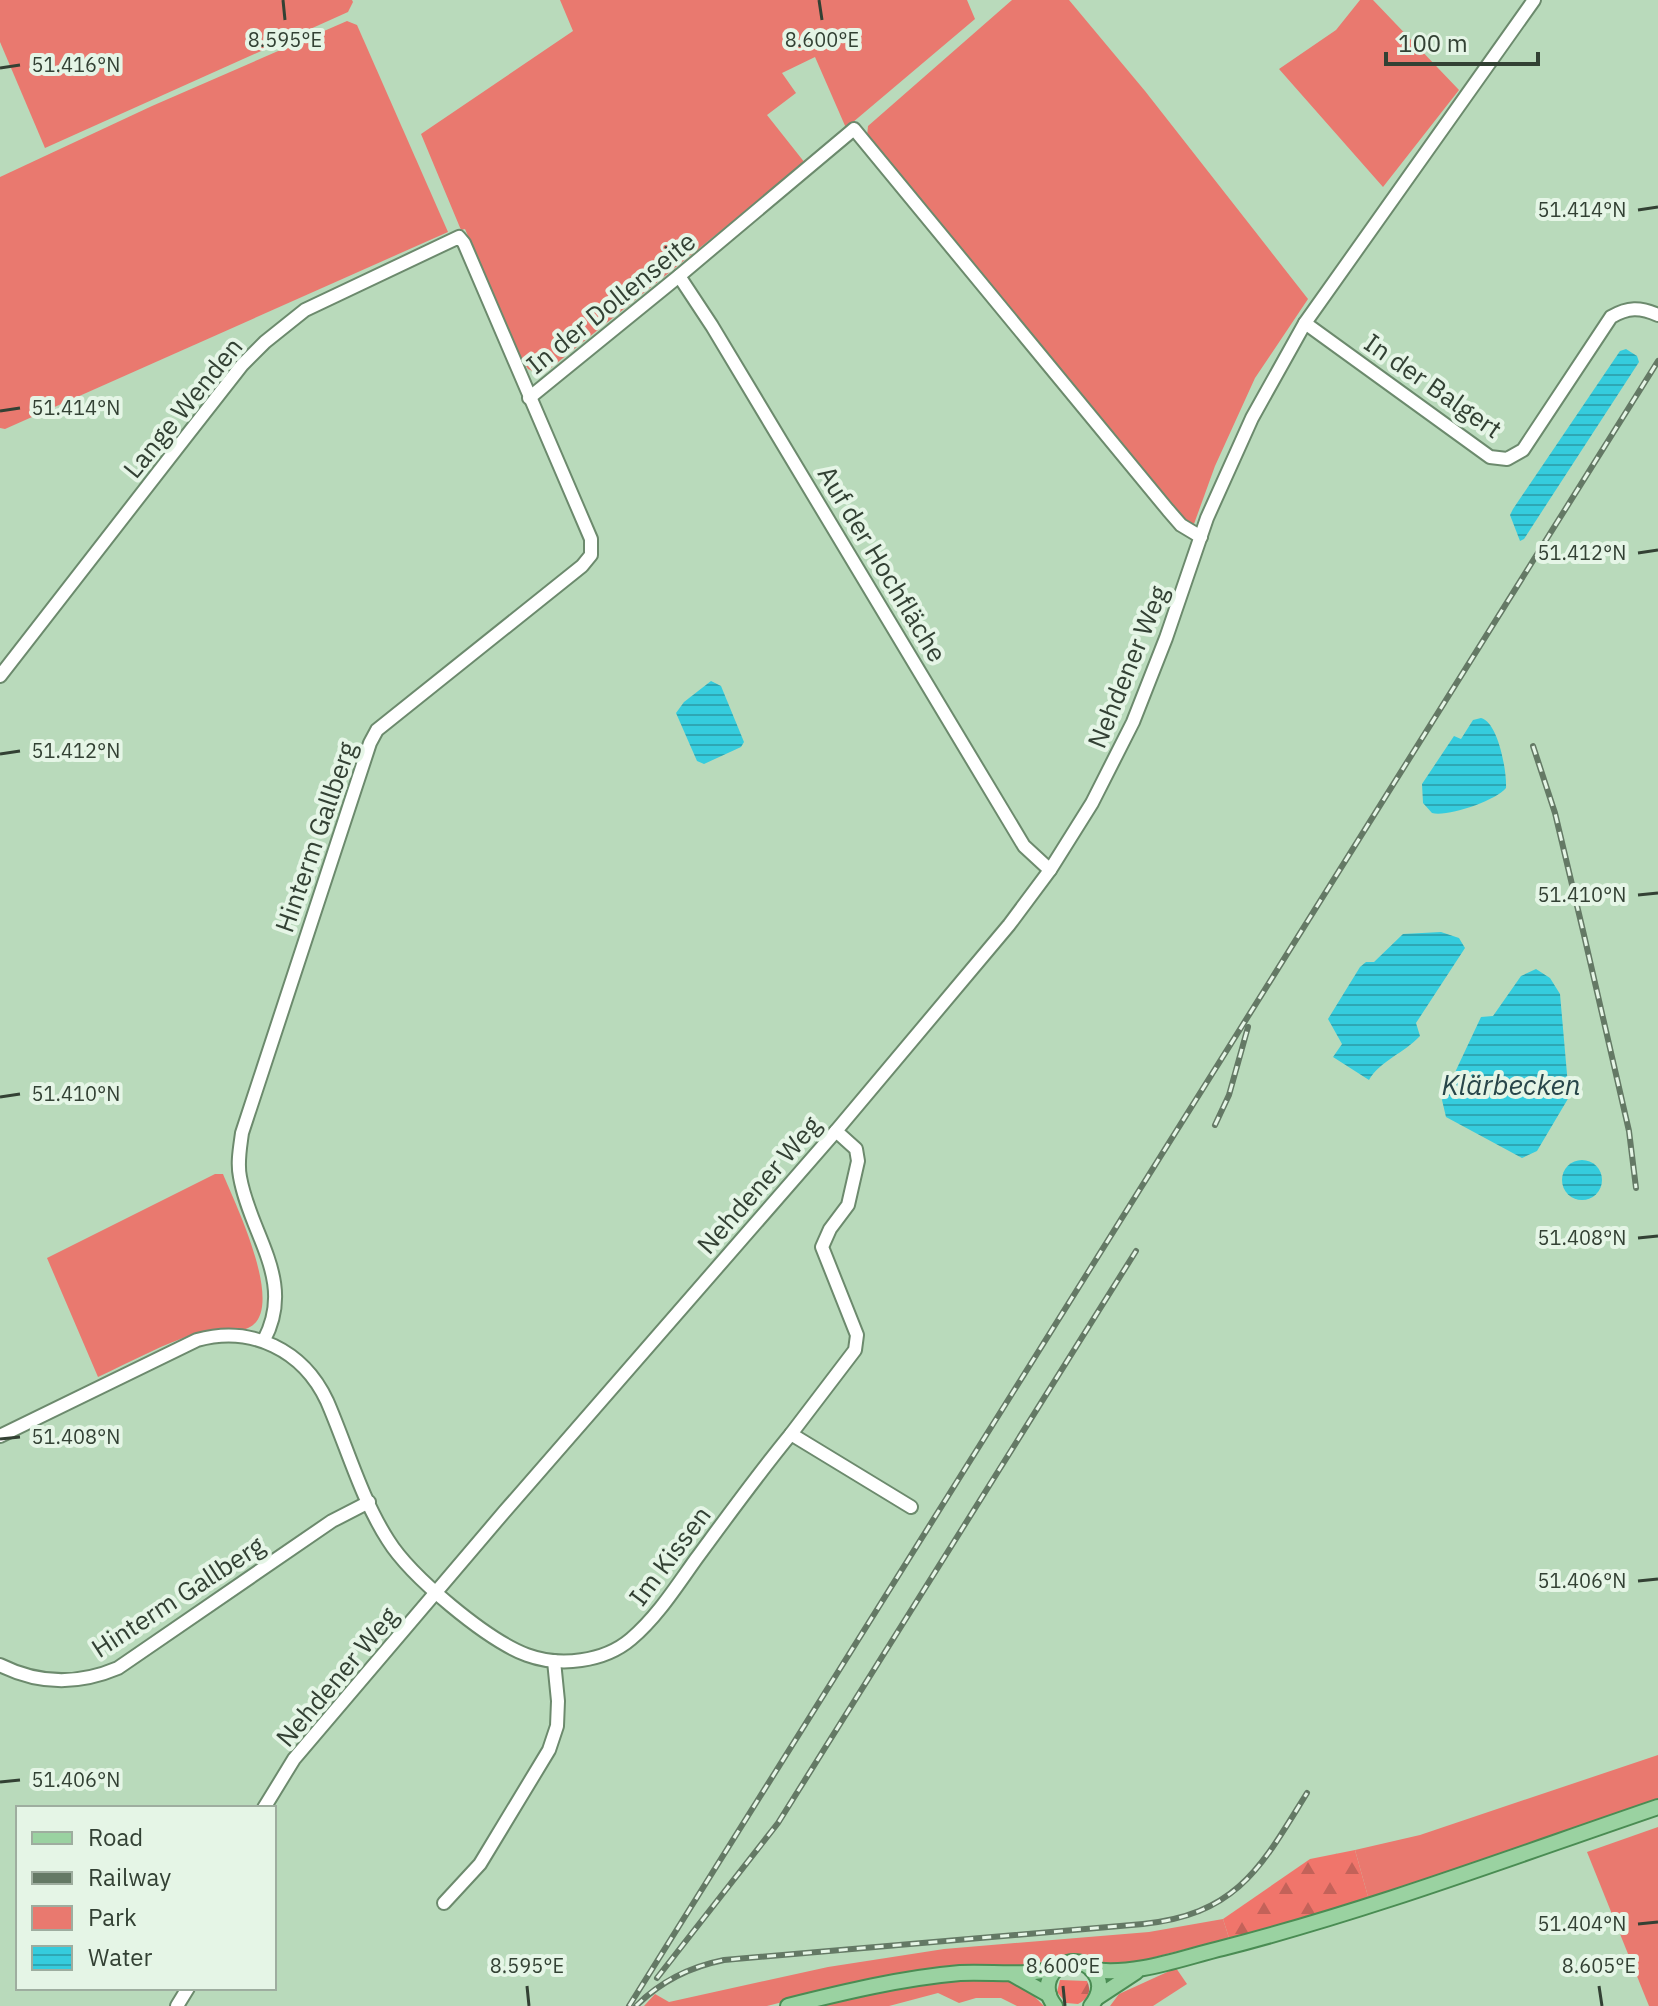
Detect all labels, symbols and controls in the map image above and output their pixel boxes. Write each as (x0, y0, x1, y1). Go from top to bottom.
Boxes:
scale bar (1386, 16, 1538, 66)
text: 8.595°E (248, 26, 322, 53)
text: 8.600°E (785, 26, 859, 53)
text: 100 m (1398, 27, 1468, 59)
text: 51.416°N (32, 51, 120, 78)
text: 51.414°N (1538, 196, 1626, 223)
street label: In der Dollenseite (519, 224, 702, 381)
street label: In der Balgert (1358, 325, 1509, 445)
street label: Lange Wenden (115, 330, 249, 485)
text: 51.414°N (32, 394, 120, 421)
street label: Auf der Hochfläche (811, 459, 955, 668)
text: 51.412°N (1538, 539, 1626, 566)
street label: Nehdener Weg (1079, 580, 1175, 753)
text: 51.412°N (32, 737, 120, 764)
street label: Hinterm Gallberg (267, 737, 364, 936)
text: 51.410°N (1538, 881, 1626, 908)
water label: Klärbecken (1441, 1066, 1581, 1103)
text: 51.410°N (32, 1080, 120, 1107)
street label: Nehdener Weg (689, 1108, 828, 1261)
text: 51.408°N (1538, 1224, 1626, 1251)
text: 51.408°N (32, 1423, 120, 1450)
street label: Im Kissen (621, 1499, 718, 1612)
street label: Hinterm Gallberg (85, 1527, 271, 1665)
text: 51.406°N (1538, 1567, 1626, 1594)
street label: Nehdener Weg (268, 1599, 405, 1753)
text: 51.406°N (32, 1766, 120, 1793)
legend (16, 1806, 276, 1990)
text: Road (88, 1821, 143, 1853)
text: Railway (88, 1861, 171, 1893)
text: Park (88, 1901, 137, 1933)
text: 51.404°N (1538, 1910, 1626, 1937)
text: Water (88, 1941, 152, 1973)
text: 8.595°E (490, 1952, 564, 1979)
text: 8.600°E (1026, 1952, 1100, 1979)
text: 8.605°E (1562, 1952, 1636, 1979)

